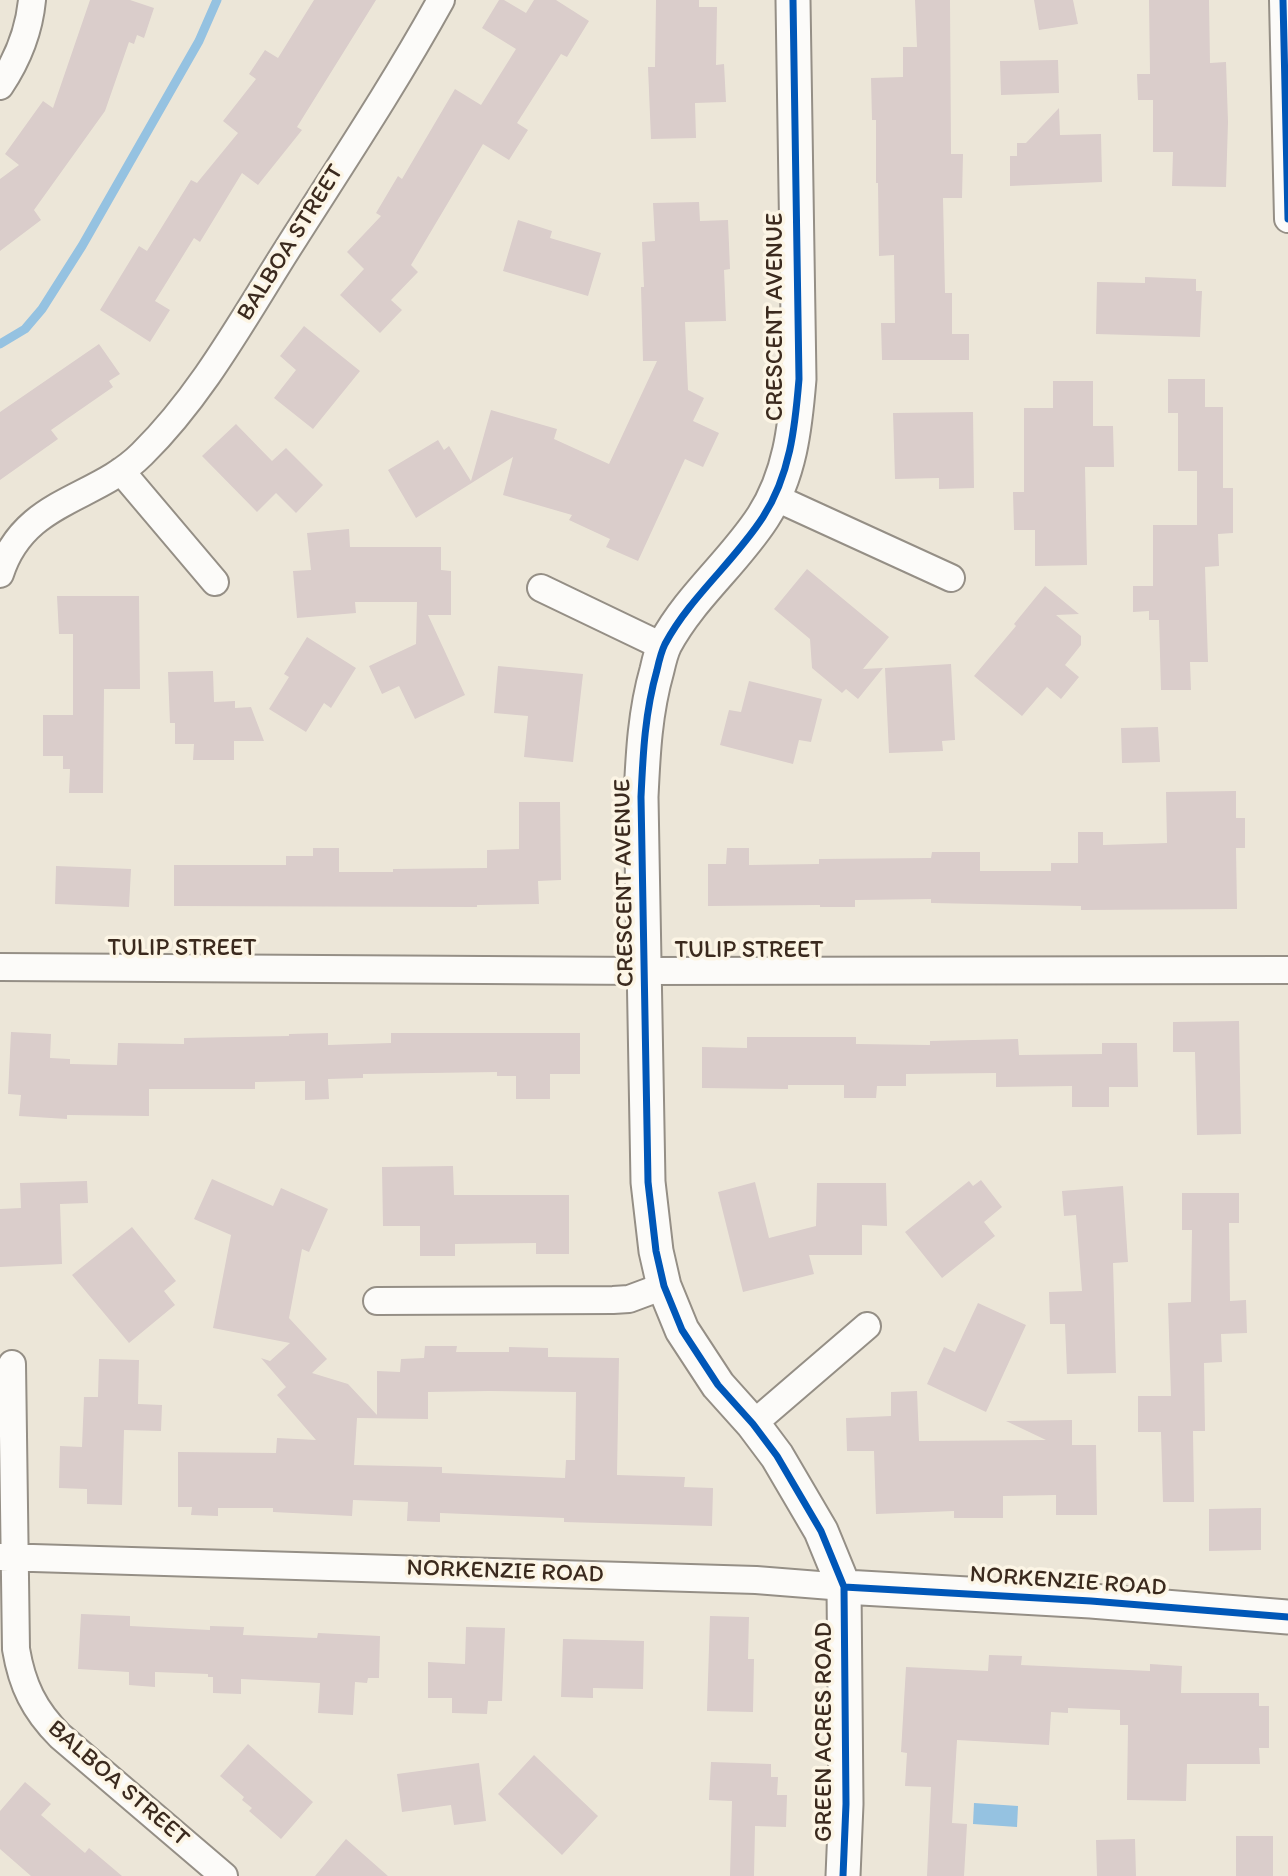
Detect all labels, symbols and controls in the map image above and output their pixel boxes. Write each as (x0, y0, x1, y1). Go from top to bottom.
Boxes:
street label: BALBOA STREET (231, 160, 351, 326)
street label: CRESCENT AVENUE (762, 213, 790, 421)
street label: CRESCENT AVENUE (609, 779, 641, 987)
street label: TULIP STREET (107, 935, 257, 963)
street label: TULIP STREET (674, 937, 824, 965)
street label: NORKENZIE ROAD (406, 1554, 604, 1590)
street label: NORKENZIE ROAD (969, 1561, 1167, 1603)
street label: GREEN ACRES ROAD (811, 1622, 839, 1842)
street label: BALBOA STREET (41, 1715, 195, 1853)

